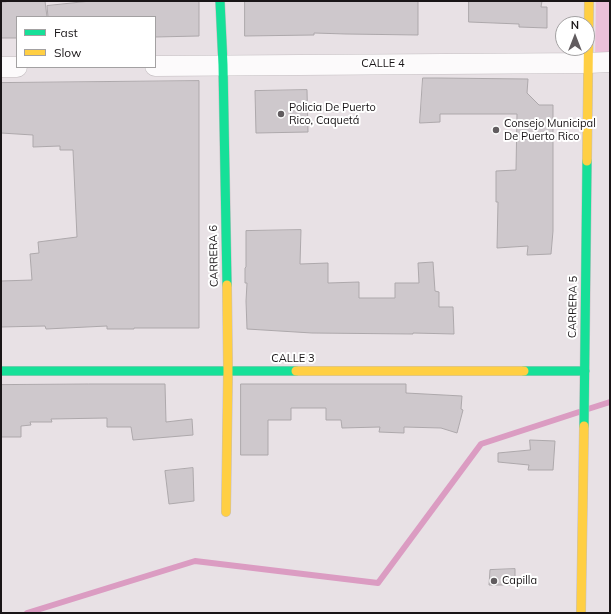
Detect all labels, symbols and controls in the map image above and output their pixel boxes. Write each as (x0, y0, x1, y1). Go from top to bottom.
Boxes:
legend (16, 16, 156, 68)
north arrow (555, 16, 595, 56)
text: N (571, 18, 579, 32)
text: Fast (54, 25, 78, 40)
text: Slow (54, 45, 82, 60)
street label: CALLE 4 (361, 57, 405, 71)
place label: Policia De Puerto Rico, Caquetá (289, 101, 376, 127)
marker: Policia De Puerto Rico, Caquetá (276, 109, 286, 119)
place label: Consejo Municipal De Puerto Rico (504, 117, 596, 143)
marker: Consejo Municipal De Puerto Rico (491, 125, 501, 135)
street label: CARRERA 6 (207, 225, 221, 287)
street label: CARRERA 5 (566, 276, 580, 338)
street label: CALLE 3 (271, 352, 315, 366)
place label: Capilla (502, 574, 537, 588)
marker: Capilla (489, 576, 499, 586)

